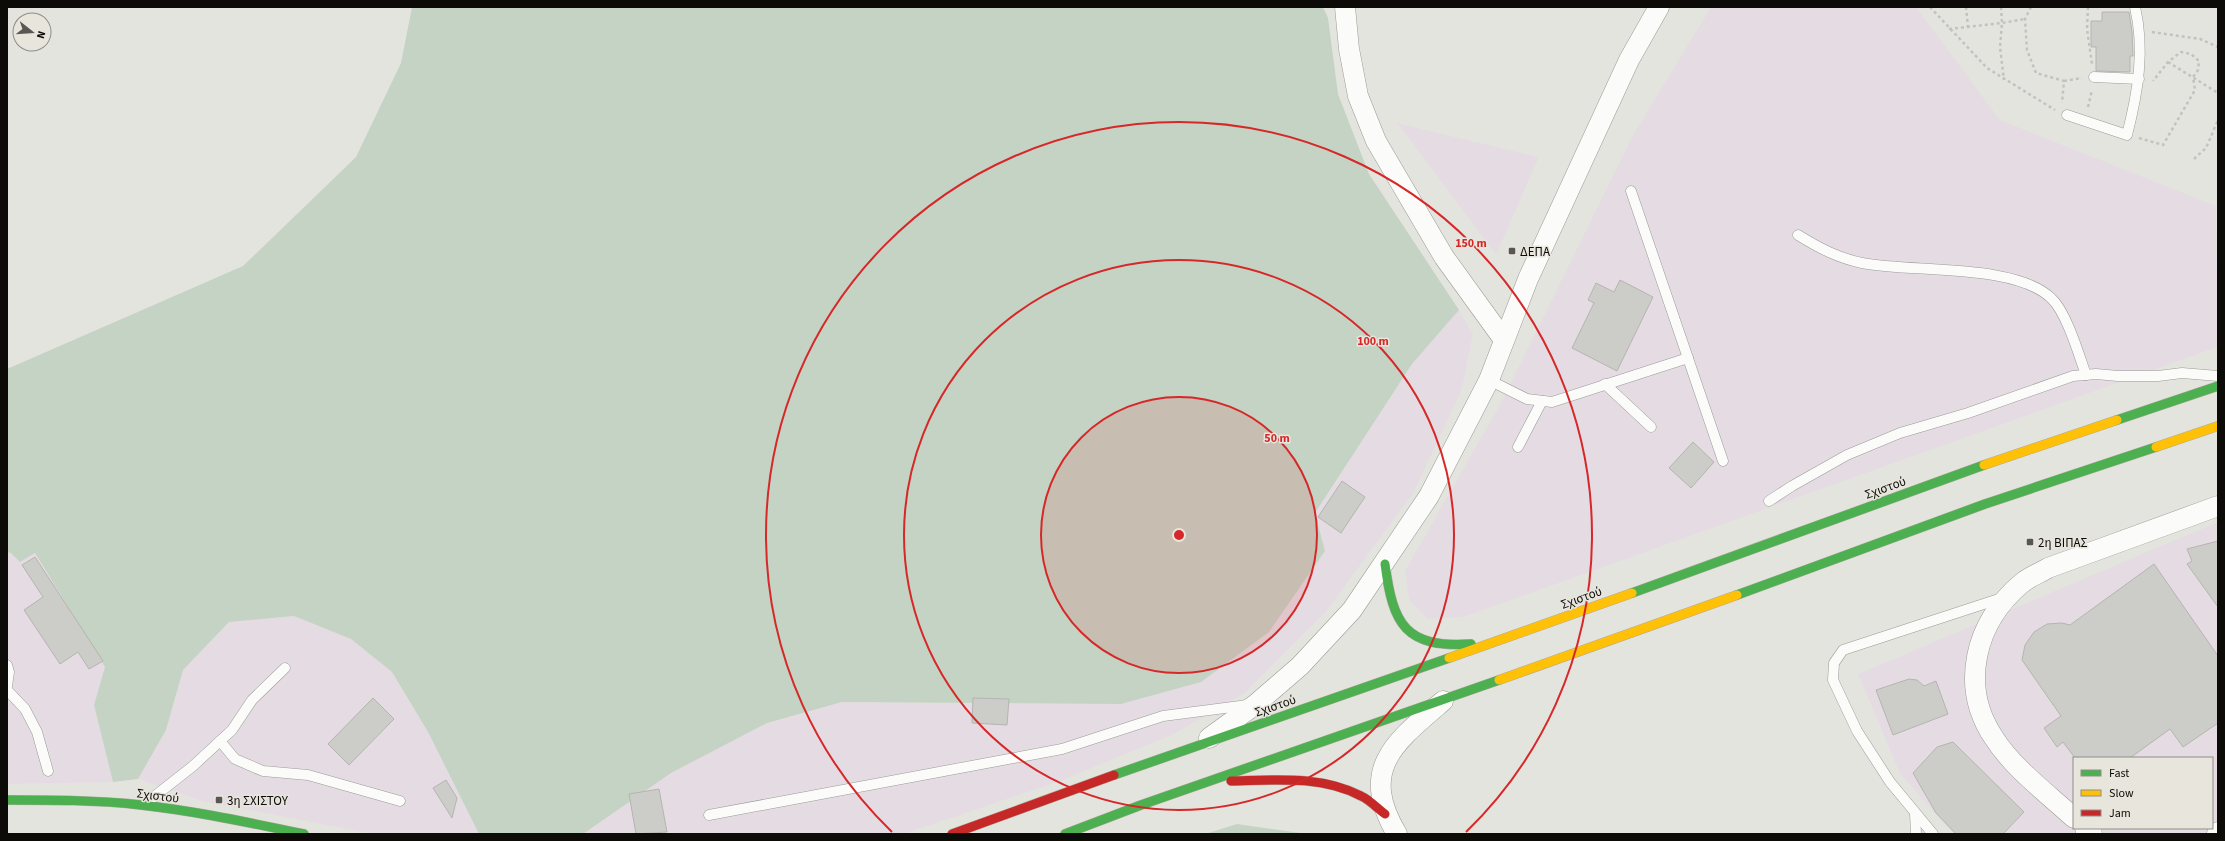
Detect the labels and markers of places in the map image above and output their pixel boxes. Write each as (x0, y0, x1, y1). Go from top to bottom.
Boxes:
place label: ΔΕΠΑ (1520, 243, 1551, 261)
marker: ΔΕΠΑ (1507, 246, 1517, 256)
centre of rings (1172, 528, 1186, 542)
place label: 2η ΒΙΠΑΣ (2038, 534, 2088, 552)
marker: 2η ΒΙΠΑΣ (2025, 537, 2035, 547)
place label: 3η ΣΧΙΣΤΟΥ (227, 792, 289, 810)
marker: 3η ΣΧΙΣΤΟΥ (214, 795, 224, 805)

